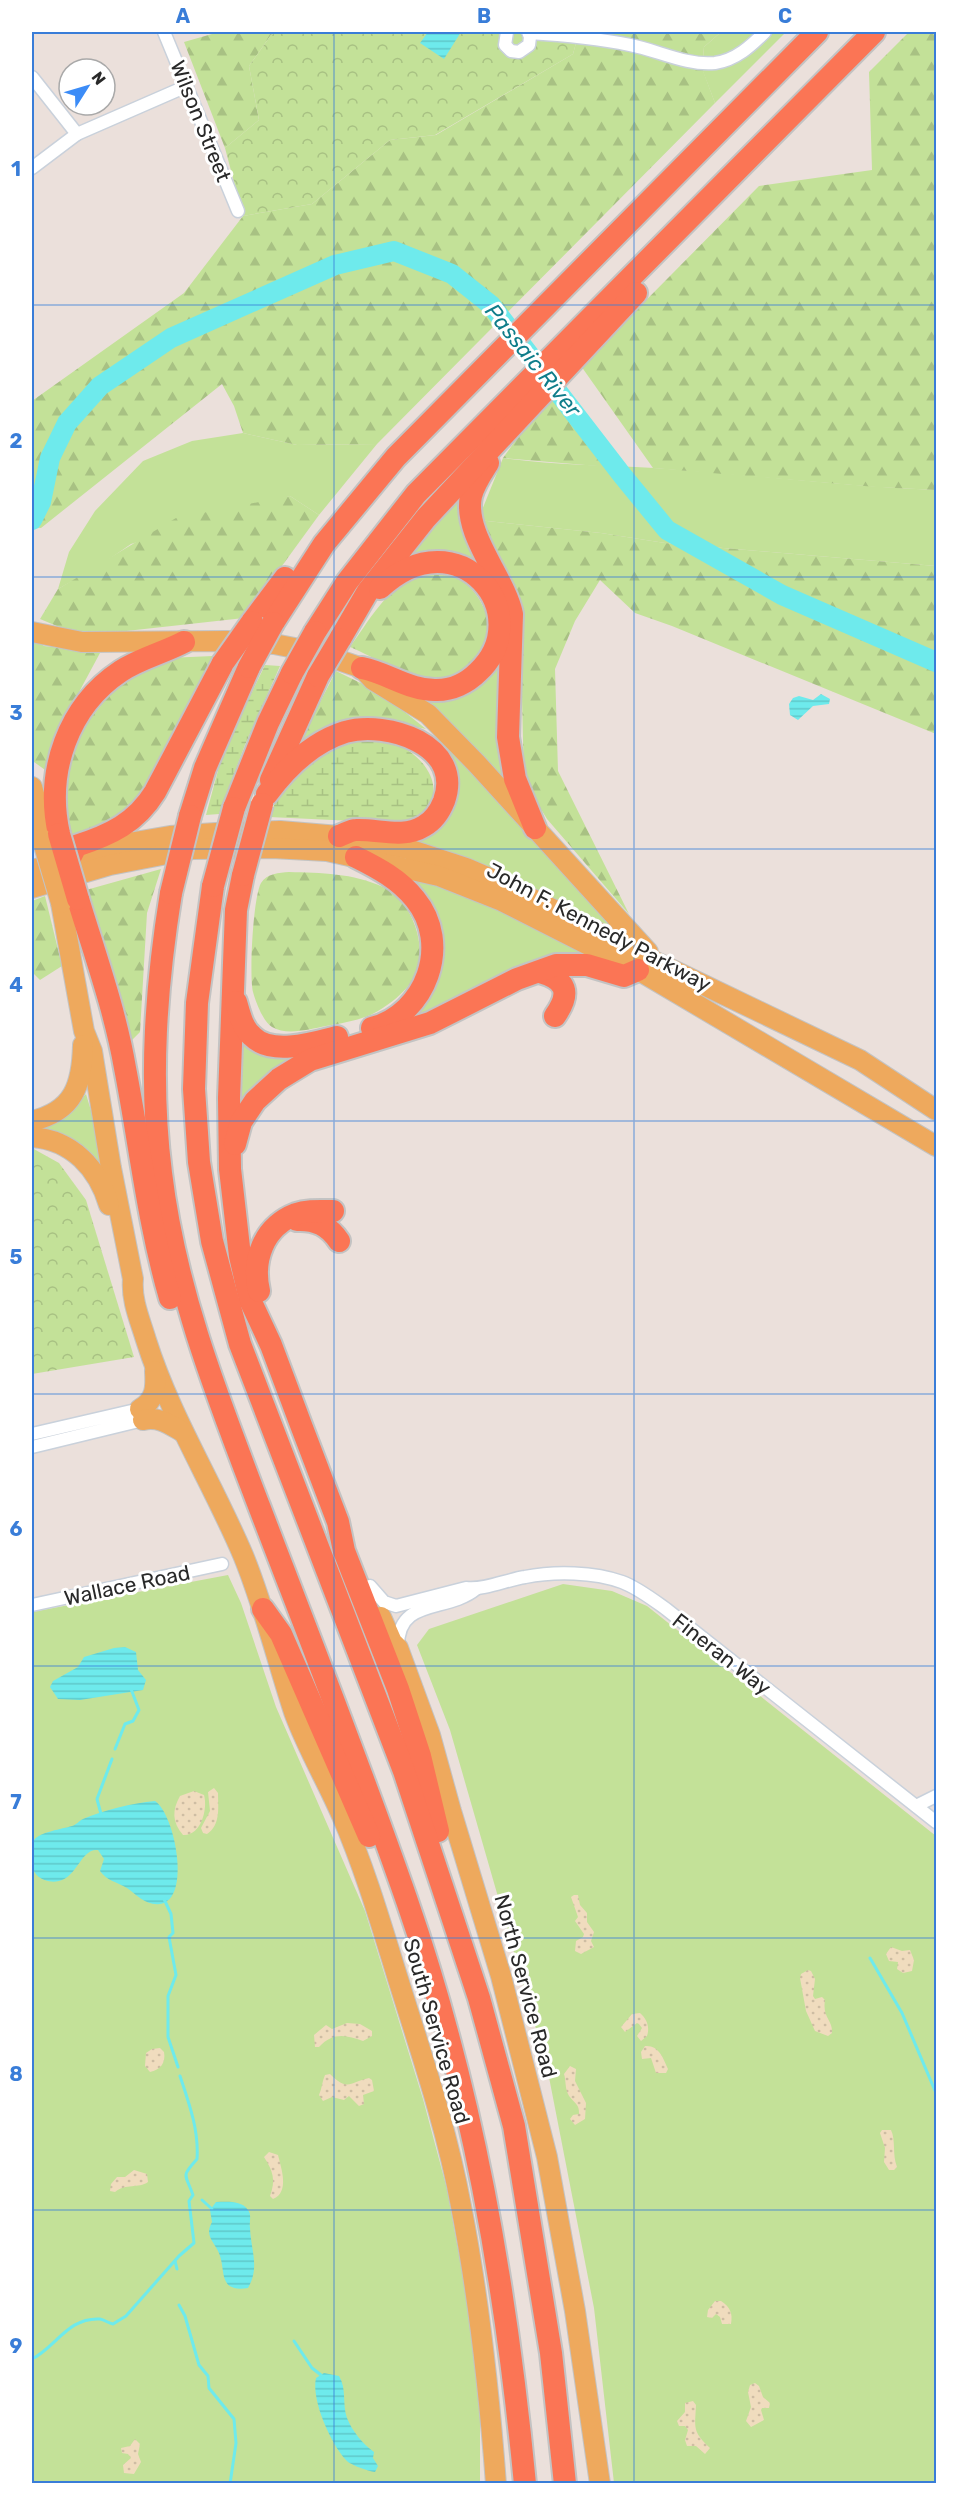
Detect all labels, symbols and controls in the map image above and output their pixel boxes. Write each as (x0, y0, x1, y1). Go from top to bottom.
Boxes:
text: A (176, 4, 191, 28)
text: B (477, 4, 491, 28)
text: C (778, 4, 792, 28)
north arrow (57, 57, 117, 117)
street label: Wilson Street (165, 57, 237, 185)
text: N (88, 68, 110, 89)
text: 1 (11, 157, 21, 181)
water label: Passaic River (479, 298, 588, 423)
text: 2 (10, 429, 23, 453)
text: 3 (9, 701, 23, 725)
street label: John F. Kennedy Parkway (483, 857, 716, 997)
text: 4 (9, 973, 23, 997)
text: 5 (10, 1245, 23, 1269)
text: 6 (9, 1517, 23, 1541)
street label: Wallace Road (62, 1559, 192, 1611)
street label: Fineran Way (668, 1608, 777, 1700)
text: 7 (10, 1790, 22, 1814)
street label: North Service Road (490, 1892, 562, 2080)
street label: South Service Road (399, 1935, 475, 2127)
text: 8 (9, 2062, 23, 2086)
text: 9 (10, 2334, 23, 2358)

